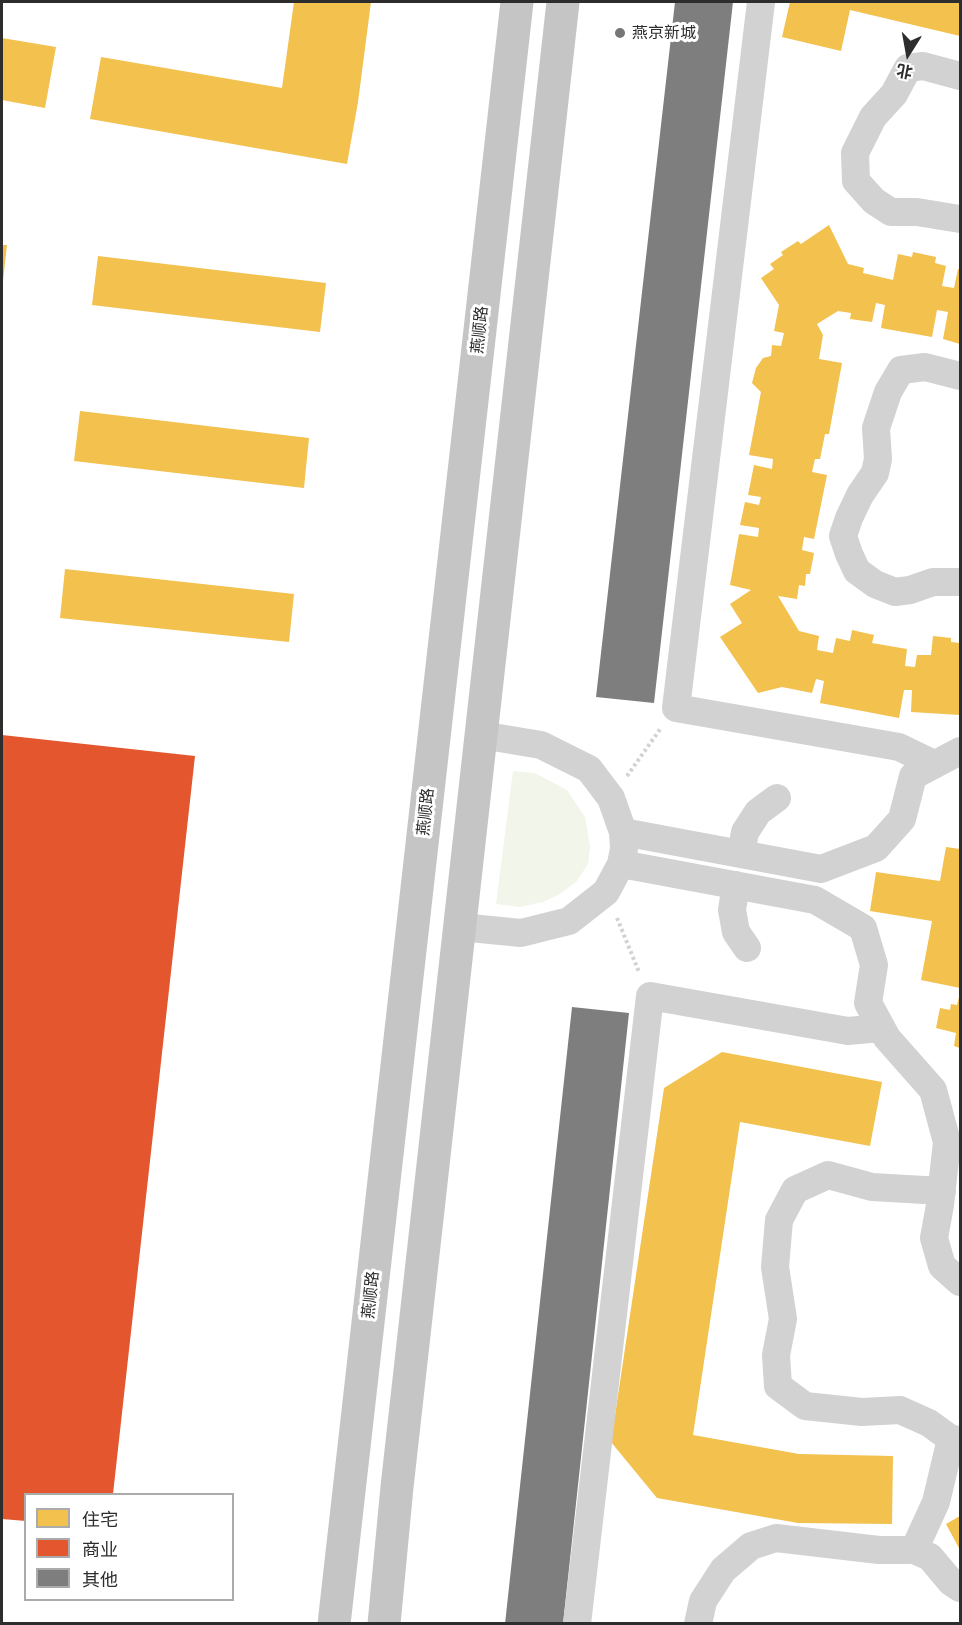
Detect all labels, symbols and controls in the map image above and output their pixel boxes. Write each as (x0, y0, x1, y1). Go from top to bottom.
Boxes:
place label: 燕京新城 (632, 23, 696, 43)
north arrow (878, 24, 938, 84)
marker: 燕京新城 (613, 26, 627, 40)
text: 北 (895, 60, 914, 83)
street label: 燕顺路 (468, 305, 492, 355)
street label: 燕顺路 (414, 787, 438, 837)
street label: 燕顺路 (359, 1270, 383, 1320)
legend (24, 1493, 234, 1601)
text: 住宅 (82, 1508, 118, 1531)
text: 商业 (82, 1538, 118, 1561)
text: 其他 (82, 1568, 118, 1591)

